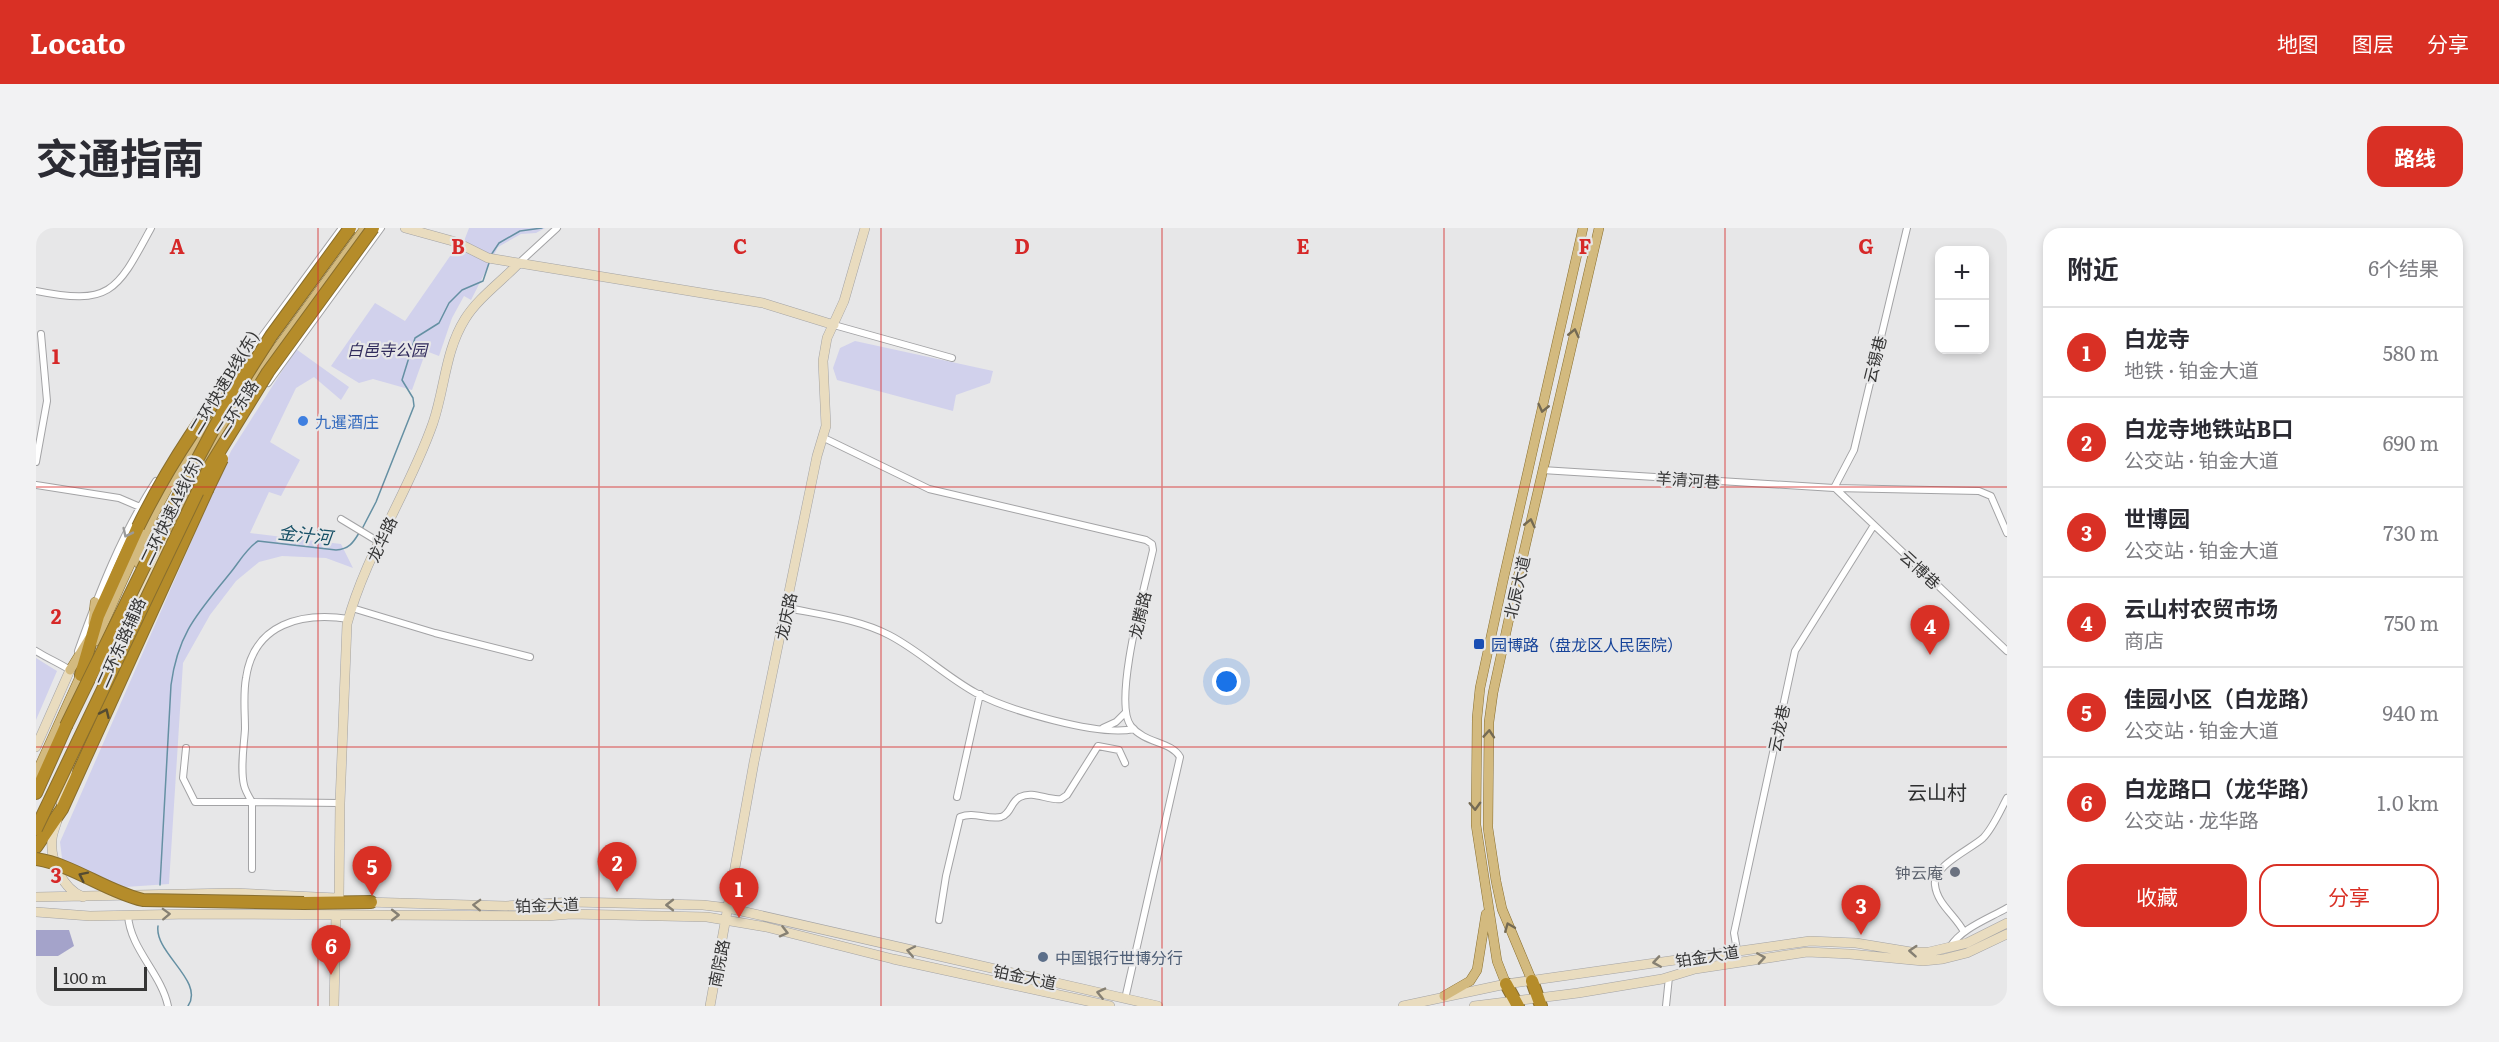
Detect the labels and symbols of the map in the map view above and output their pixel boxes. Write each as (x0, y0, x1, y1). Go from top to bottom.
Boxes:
text: A (169, 230, 185, 260)
text: B (451, 230, 465, 260)
text: C (733, 230, 747, 260)
text: D (1014, 230, 1030, 260)
text: E (1296, 230, 1310, 260)
text: F (1579, 230, 1592, 260)
text: G (1858, 230, 1874, 260)
street label: 二环快速B线(东) (183, 326, 263, 438)
one-way arrow (1567, 328, 1580, 338)
street label: 云锡巷 (1857, 333, 1891, 385)
park label: 白邑寺公园 (347, 337, 429, 361)
text: 1 (52, 340, 60, 370)
street label: 二环东路 (209, 375, 263, 441)
one-way arrow (1537, 403, 1550, 413)
place label: 九暹酒庄 (315, 409, 379, 433)
marker: 九暹酒庄 (296, 414, 310, 428)
street label: 二环快速A线(东) (133, 452, 207, 568)
street label: 羊清河巷 (1655, 465, 1721, 493)
street label: 龙华路 (360, 512, 402, 566)
water label: 金汁河 (277, 518, 336, 551)
one-way arrow (1523, 518, 1536, 528)
one-way arrow (122, 526, 134, 537)
street label: 云博巷 (1895, 544, 1947, 594)
street label: 北辰大道 (1497, 553, 1535, 621)
street label: 龙腾路 (1122, 589, 1156, 641)
street label: 龙庆路 (768, 590, 802, 642)
street label: 二环东路辅路 (90, 593, 150, 691)
text: 2 (51, 600, 62, 630)
pin: 4 (1910, 606, 1950, 655)
place label: 园博路（盘龙区人民医院） (1491, 632, 1683, 656)
marker: 园博路（盘龙区人民医院） (1472, 637, 1486, 651)
your location (1212, 667, 1241, 696)
street label: 云龙巷 (1761, 702, 1795, 754)
one-way arrow (98, 709, 110, 720)
one-way arrow (1482, 730, 1495, 739)
district label: 云山村 (1907, 776, 1967, 806)
one-way arrow (1468, 801, 1481, 810)
pin: 2 (598, 842, 636, 892)
pin: 5 (352, 846, 392, 896)
text: 3 (50, 859, 62, 889)
place label: 钟云庵 (1895, 860, 1943, 884)
marker: 钟云庵 (1948, 865, 1962, 879)
pin: 1 (720, 868, 758, 918)
one-way arrow (78, 872, 89, 883)
pin: 3 (1842, 886, 1880, 935)
street label: 铂金大道 (515, 891, 579, 917)
one-way arrow (472, 899, 481, 911)
one-way arrow (666, 899, 675, 911)
one-way arrow (162, 908, 171, 921)
one-way arrow (390, 909, 399, 921)
one-way arrow (1504, 922, 1516, 933)
one-way arrow (779, 924, 789, 937)
pin: 6 (312, 926, 350, 975)
street label: 南院路 (702, 937, 734, 989)
street label: 铂金大道 (1674, 938, 1740, 972)
one-way arrow (906, 945, 916, 958)
place label: 中国银行世博分行 (1055, 945, 1183, 969)
one-way arrow (1908, 945, 1917, 958)
marker: 中国银行世博分行 (1036, 950, 1050, 964)
one-way arrow (1756, 952, 1766, 964)
one-way arrow (1652, 956, 1661, 968)
street label: 铂金大道 (991, 958, 1059, 994)
scale bar (54, 964, 147, 992)
one-way arrow (1096, 987, 1106, 1000)

